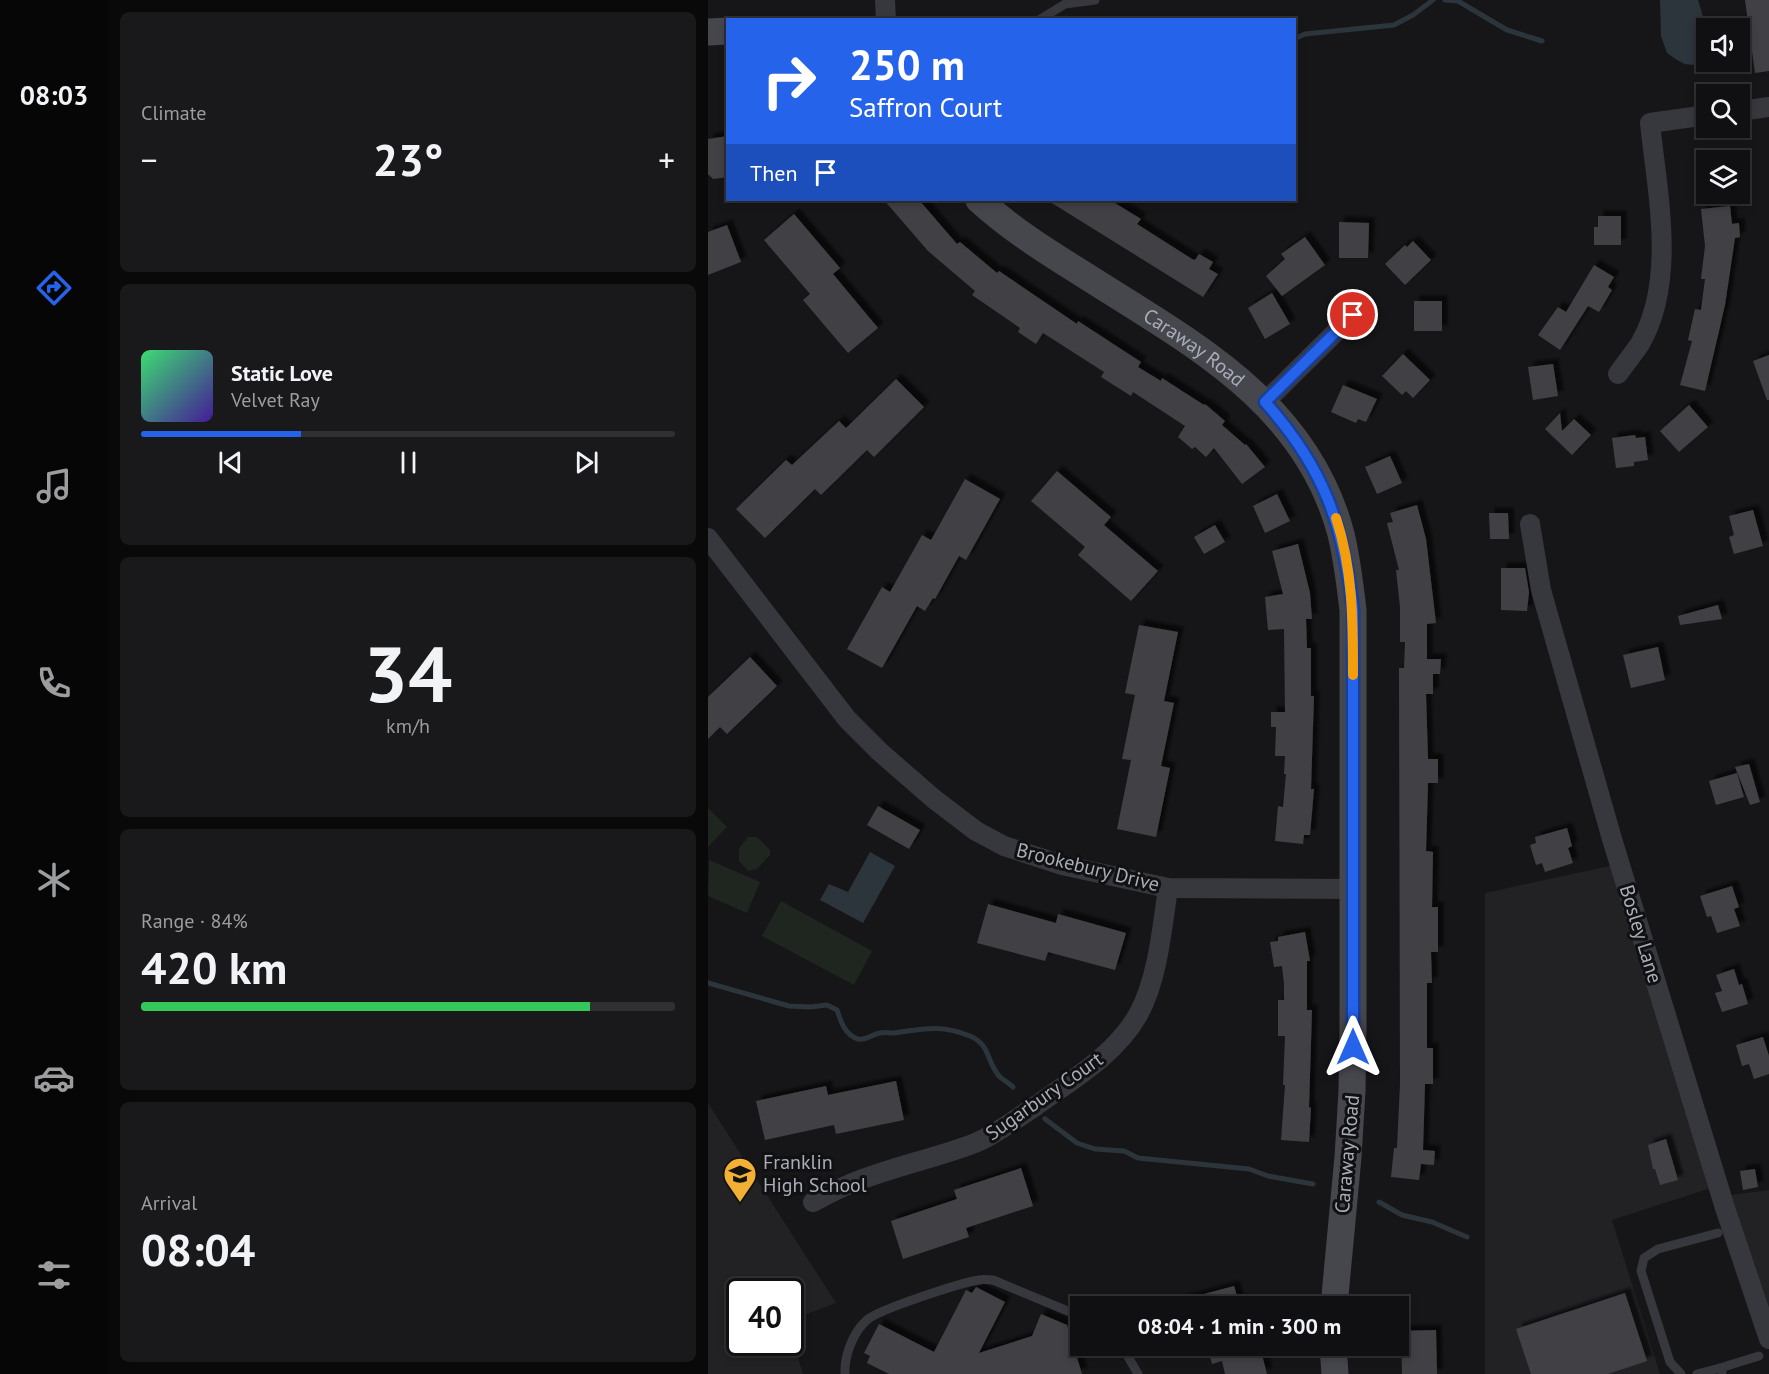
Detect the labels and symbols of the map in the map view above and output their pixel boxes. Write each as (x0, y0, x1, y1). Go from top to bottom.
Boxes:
pin (1327, 289, 1378, 340)
street label: Caraway Road (1139, 302, 1250, 392)
street label: Brookebury Drive (1014, 837, 1162, 897)
street label: Bosley Lane (1614, 882, 1668, 986)
position arrow (1321, 1015, 1385, 1079)
street label: Sugarbury Court (980, 1046, 1108, 1146)
street label: Caraway Road (1329, 1094, 1365, 1214)
place label: Franklin High School (763, 1149, 867, 1198)
school or university icon: Franklin High School (722, 1156, 758, 1203)
speed limit sign: 40 (726, 1278, 804, 1356)

